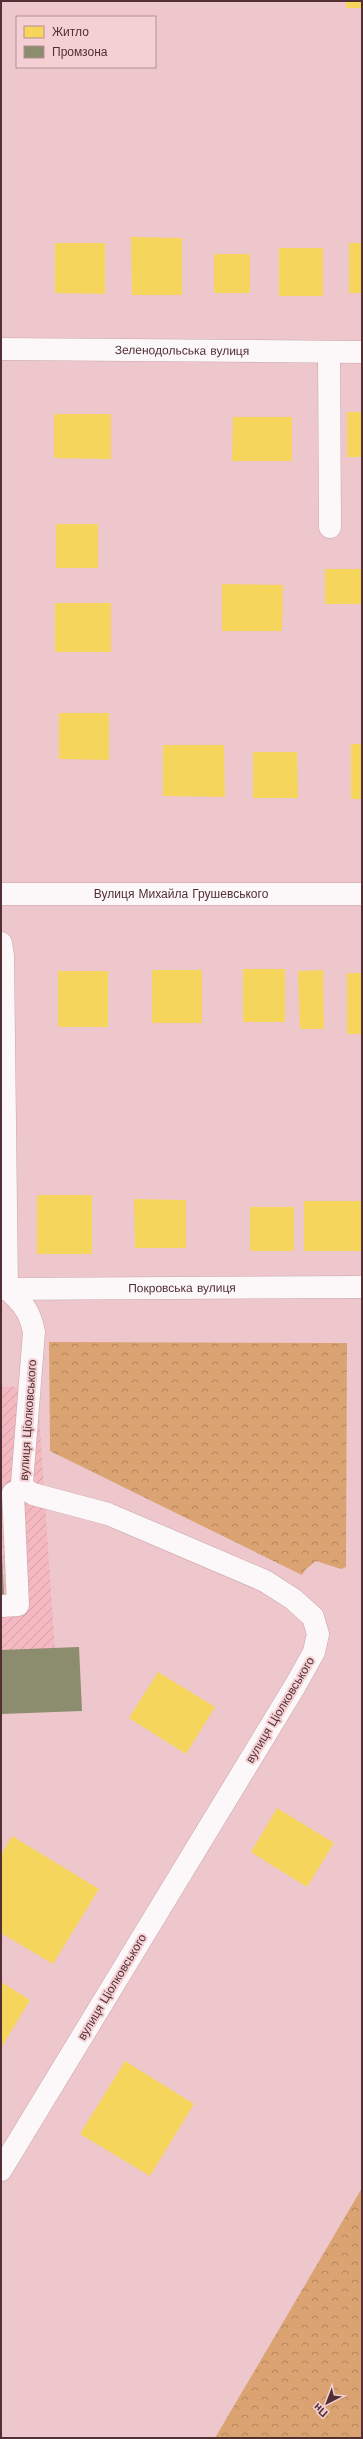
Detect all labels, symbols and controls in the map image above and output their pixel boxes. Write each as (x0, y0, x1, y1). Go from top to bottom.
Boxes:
legend (16, 16, 156, 68)
text: Житло (52, 25, 89, 39)
text: Промзона (52, 45, 108, 59)
street label: Зеленодольська вулиця (115, 343, 249, 358)
street label: Вулиця Михайла Грушевського (94, 887, 269, 901)
street label: Покровська вулиця (128, 1281, 236, 1295)
street label: вулиця Ціолковського (17, 1359, 39, 1481)
street label: вулиця Ціолковського (243, 1654, 317, 1766)
street label: вулиця Ціолковського (75, 1931, 149, 2043)
north arrow (307, 2383, 347, 2423)
text: Пн (311, 2400, 330, 2420)

